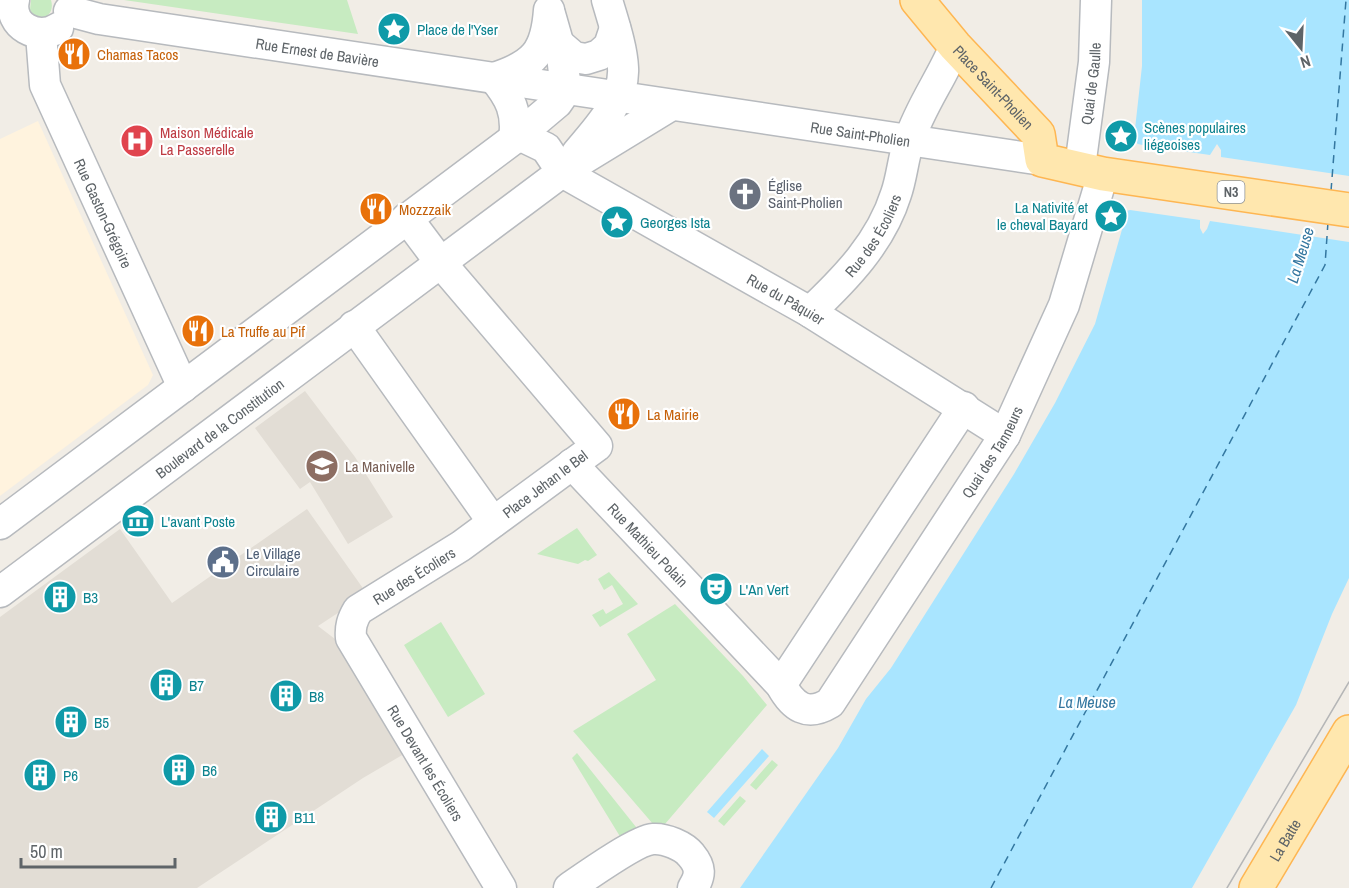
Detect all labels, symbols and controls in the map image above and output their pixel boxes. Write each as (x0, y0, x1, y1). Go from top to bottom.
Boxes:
place icon: Place de l'Yser (376, 11, 412, 47)
north arrow (1271, 18, 1331, 78)
place label: Place de l'Yser (417, 19, 498, 40)
street label: Rue Ernest de Bavière (254, 32, 381, 72)
restaurant icon: Chamas Tacos (56, 36, 92, 72)
street label: Place Saint-Pholien (949, 40, 1039, 134)
street label: Quai de Gaulle (1075, 42, 1105, 126)
place label: Chamas Tacos (97, 44, 178, 65)
text: N (1298, 50, 1314, 74)
street label: Rue Saint-Pholien (809, 116, 912, 151)
place label: Scènes populaires liégeoises (1144, 117, 1246, 155)
place icon: Scènes populaires liégeoises (1103, 118, 1139, 154)
place label: Maison Médicale La Passerelle (160, 122, 254, 160)
hospital icon: Maison Médicale La Passerelle (119, 123, 155, 159)
street label: Rue Gaston-Grégoire (69, 155, 138, 271)
place label: Église Saint-Pholien (768, 175, 843, 213)
church icon: Église Saint-Pholien (727, 176, 763, 212)
road number: N3 (1218, 181, 1244, 203)
restaurant icon: Mozzzaik (358, 191, 394, 227)
street label: Rue des Écoliers (840, 191, 906, 281)
place label: La Nativité et le cheval Bayard (997, 197, 1089, 235)
place icon: La Nativité et le cheval Bayard (1093, 198, 1129, 234)
place label: Mozzzaik (399, 199, 452, 220)
place icon: Georges Ista (599, 204, 635, 240)
place label: Georges Ista (640, 212, 711, 233)
water label: La Meuse (1281, 224, 1319, 286)
street label: Rue du Pâquier (743, 268, 829, 329)
restaurant icon: La Truffe au Pif (180, 313, 216, 349)
place label: La Truffe au Pif (221, 321, 306, 342)
street label: Boulevard de la Constitution (151, 373, 288, 483)
restaurant icon: La Mairie (606, 396, 642, 432)
street label: Quai des Tanneurs (956, 403, 1027, 502)
place label: La Mairie (647, 404, 699, 425)
street label: Place Jehan le Bel (498, 445, 592, 523)
school or university icon: La Manivelle (304, 448, 340, 484)
place label: La Manivelle (345, 456, 415, 477)
street label: Rue Mathieu Polain (603, 498, 693, 591)
museum icon: L'avant Poste (120, 503, 156, 539)
place label: L'avant Poste (161, 511, 235, 532)
street label: Rue des Écoliers (369, 542, 459, 610)
place label: Le Village Circulaire (246, 543, 301, 581)
public building icon: Le Village Circulaire (205, 544, 241, 580)
theatre icon: L'An Vert (698, 571, 734, 607)
building icon: B3 (42, 579, 78, 615)
place label: L'An Vert (739, 579, 789, 600)
place label: B3 (83, 587, 98, 608)
building icon: B7 (148, 667, 184, 703)
place label: B7 (189, 675, 204, 696)
building icon: B8 (268, 678, 304, 714)
place label: B8 (309, 686, 324, 707)
water label: La Meuse (1058, 691, 1116, 713)
street label: Rue Devant les Écoliers (383, 701, 469, 825)
building icon: B5 (53, 704, 89, 740)
place label: B5 (94, 712, 109, 733)
building icon: B6 (161, 752, 197, 788)
building icon: P6 (22, 757, 58, 793)
place label: B6 (202, 760, 217, 781)
place label: P6 (63, 765, 78, 786)
building icon: B11 (253, 799, 289, 835)
place label: B11 (294, 807, 315, 828)
street label: La Batte (1264, 815, 1306, 865)
scale bar (21, 831, 176, 869)
text: 50 m (30, 839, 63, 864)

